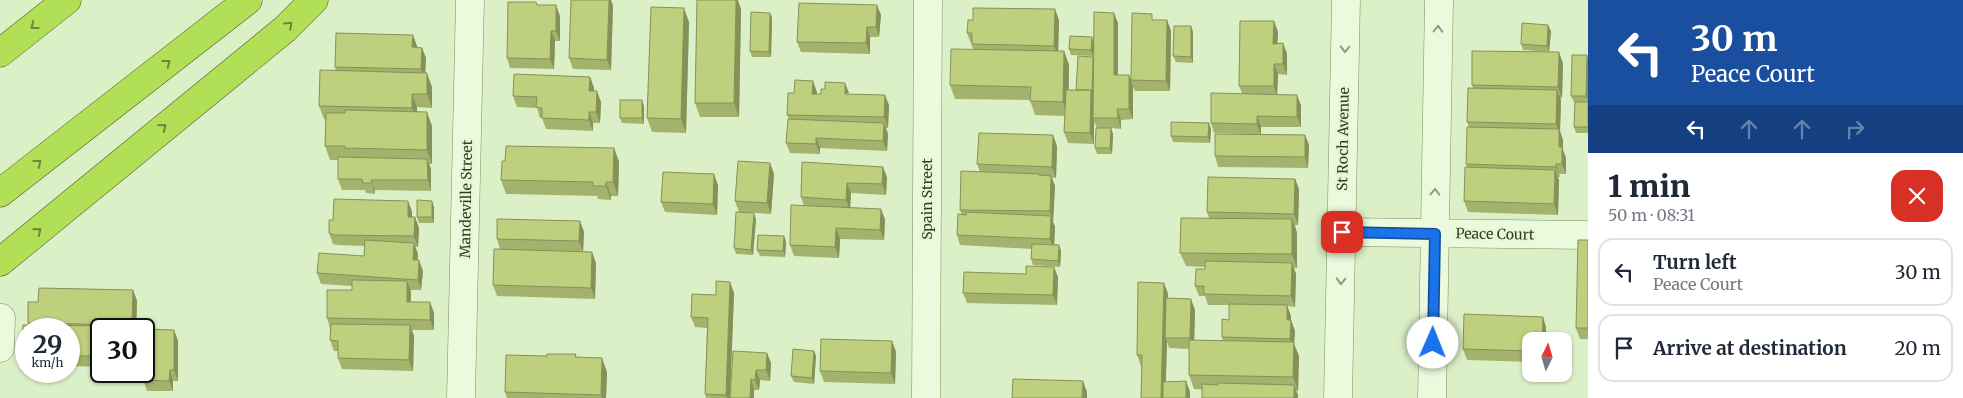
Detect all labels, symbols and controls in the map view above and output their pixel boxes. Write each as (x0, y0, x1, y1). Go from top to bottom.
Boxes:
text: 30 m (1691, 17, 1777, 61)
icon: left (1608, 20, 1673, 85)
one-way arrow (30, 21, 39, 30)
one-way arrow (283, 22, 292, 31)
one-way arrow (1433, 25, 1444, 33)
one-way arrow (1340, 45, 1350, 53)
text: Peace Court (1691, 60, 1815, 88)
one-way arrow (161, 61, 170, 69)
street label: St Roch Avenue (1333, 87, 1353, 191)
icon: left (1682, 115, 1710, 143)
icon: ahead (1735, 115, 1763, 143)
icon: ahead (1788, 115, 1816, 143)
icon: right (1841, 115, 1869, 143)
one-way arrow (157, 125, 166, 133)
street label: Mandeville Street (456, 139, 476, 258)
street label: Spain Street (918, 158, 936, 240)
one-way arrow (33, 160, 42, 169)
text: 1 min (1608, 167, 1690, 205)
button: close (1891, 170, 1943, 222)
one-way arrow (1430, 188, 1441, 196)
text: 50 m · 08:31 (1608, 205, 1695, 225)
pin (1321, 211, 1363, 253)
icon: arrive (1328, 218, 1356, 246)
street label: Peace Court (1455, 224, 1535, 244)
one-way arrow (32, 227, 41, 236)
text: Turn left (1653, 250, 1737, 274)
icon: left (1610, 258, 1638, 286)
text: 30 m (1895, 260, 1941, 284)
text: Peace Court (1653, 274, 1743, 294)
one-way arrow (1336, 278, 1346, 285)
position arrow (1406, 316, 1458, 368)
speed limit sign: 30 (90, 318, 155, 383)
text: 29 (33, 328, 62, 360)
north arrow (1522, 332, 1572, 382)
map controls (1522, 332, 1572, 382)
icon: arrive (1610, 334, 1638, 362)
text: Arrive at destination (1653, 336, 1847, 360)
text: 20 m (1894, 336, 1941, 360)
text: km/h (32, 355, 63, 370)

